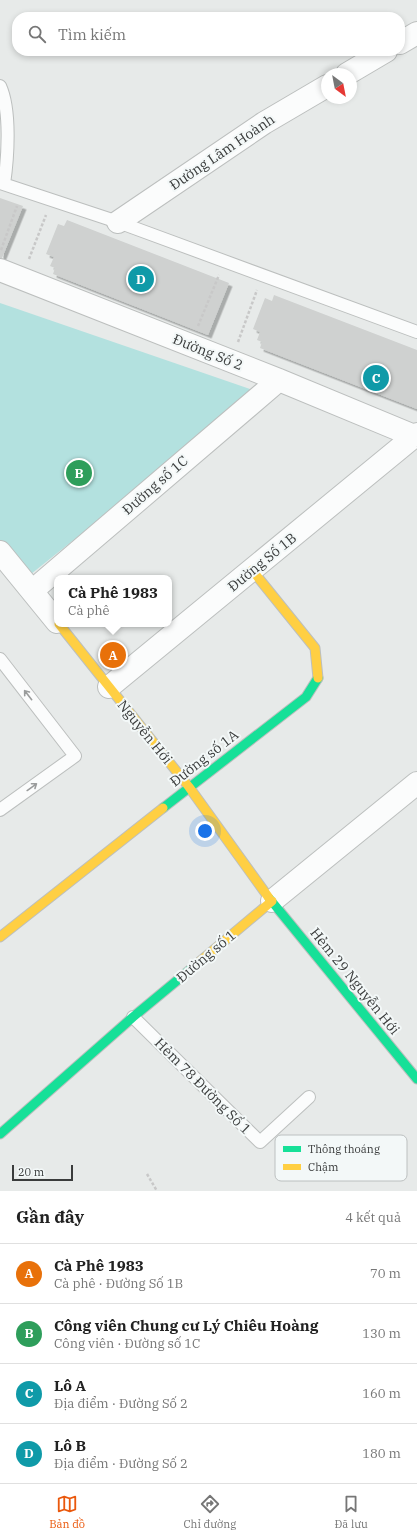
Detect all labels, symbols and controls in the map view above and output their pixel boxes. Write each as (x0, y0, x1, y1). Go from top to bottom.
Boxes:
search box (12, 12, 405, 56)
icon: search (26, 23, 48, 45)
text: Tìm kiếm (58, 25, 126, 44)
north arrow (321, 68, 357, 104)
street label: Đường Lâm Hoành (166, 110, 278, 194)
pin: D (128, 264, 154, 294)
street label: Đường Số 2 (170, 330, 246, 374)
pin: C (363, 363, 389, 393)
street label: Đường số 1C (118, 451, 192, 519)
pin: B (66, 458, 92, 488)
street label: Đường Số 1B (224, 529, 300, 595)
popup (54, 575, 172, 627)
text: Cà Phê 1983 (68, 583, 158, 602)
text: Cà phê (68, 602, 110, 619)
pin: A (100, 640, 126, 670)
one-way arrow (24, 690, 32, 701)
street label: Nguyễn Hới (114, 696, 176, 768)
street label: Đường số 1A (166, 725, 242, 790)
one-way arrow (26, 783, 37, 791)
your location (195, 821, 215, 841)
street label: Hẻm 29 Nguyễn Hới (306, 924, 404, 1038)
street label: Đường số 1 (172, 926, 240, 986)
street label: Hẻm 78 Đường Số 1 (151, 1034, 255, 1138)
legend (275, 1135, 407, 1181)
text: Thông thoáng (308, 1142, 380, 1156)
text: Chậm (308, 1160, 339, 1174)
scale bar (12, 1163, 73, 1182)
text: 20 m (18, 1165, 44, 1179)
text: Gần đây (16, 1206, 84, 1228)
text: 4 kết quả (345, 1209, 401, 1226)
text: Cà Phê 1983 (54, 1256, 144, 1275)
text: A (24, 1265, 34, 1282)
text: 70 m (370, 1265, 401, 1282)
text: Cà phê · Đường Số 1B (54, 1275, 183, 1292)
text: Công viên Chung cư Lý Chiêu Hoàng (54, 1316, 318, 1335)
text: B (24, 1325, 34, 1342)
text: 130 m (362, 1325, 401, 1342)
text: Công viên · Đường số 1C (54, 1335, 200, 1352)
text: Lô A (54, 1376, 86, 1395)
text: C (25, 1385, 33, 1402)
text: 160 m (362, 1385, 401, 1402)
text: Địa điểm · Đường Số 2 (54, 1395, 188, 1412)
text: Lô B (54, 1436, 86, 1455)
text: D (24, 1445, 34, 1462)
text: 180 m (362, 1445, 401, 1462)
text: Địa điểm · Đường Số 2 (54, 1455, 188, 1472)
tab: Bản đồ (49, 1493, 85, 1531)
tab: Chỉ đường (183, 1493, 236, 1531)
tab: Đã lưu (335, 1493, 368, 1531)

